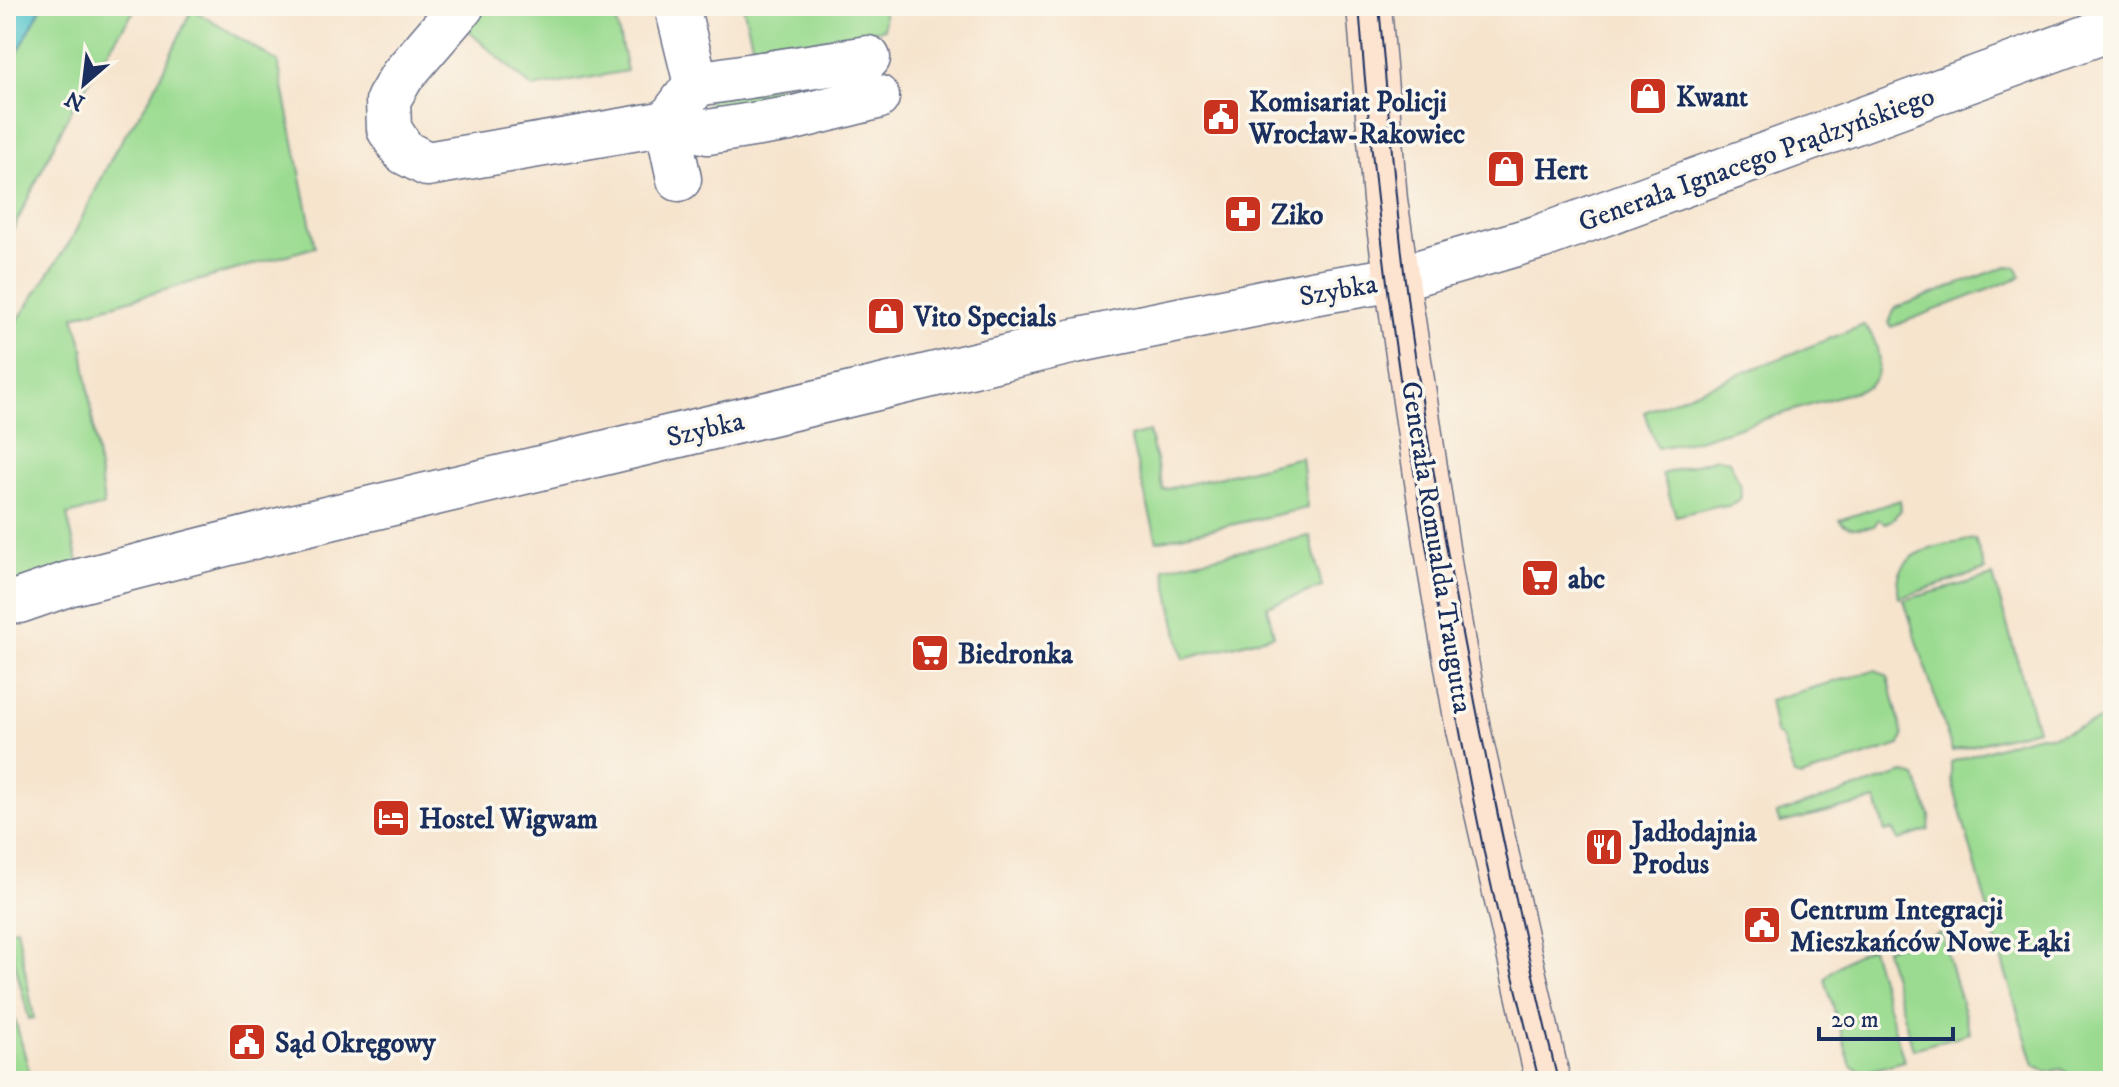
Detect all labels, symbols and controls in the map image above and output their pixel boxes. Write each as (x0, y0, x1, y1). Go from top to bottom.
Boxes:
north arrow (44, 44, 124, 124)
shop icon: Kwant (1627, 75, 1669, 117)
street label: Generała Ignacego Prądzyńskiego (1574, 79, 1939, 240)
place label: Kwant (1676, 80, 1748, 115)
text: N (61, 84, 90, 116)
place label: Komisariat Policji Wrocław-Rakowiec (1248, 85, 1465, 152)
public building icon: Komisariat Policji Wrocław-Rakowiec (1200, 96, 1242, 138)
shop icon: Hert (1485, 148, 1527, 190)
place label: Hert (1534, 153, 1588, 188)
pharmacy icon: Ziko (1222, 193, 1264, 235)
place label: Ziko (1271, 198, 1324, 233)
street label: Szybka (1296, 266, 1380, 315)
shop icon: Vito Specials (865, 295, 907, 337)
place label: Vito Specials (913, 300, 1057, 335)
street label: Generała Romualda Traugutta (1393, 379, 1480, 716)
street label: Szybka (663, 404, 748, 455)
supermarket icon: abc (1519, 557, 1561, 599)
place label: abc (1568, 562, 1605, 597)
supermarket icon: Biedronka (909, 632, 951, 674)
place label: Biedronka (958, 637, 1074, 672)
hotel icon: Hostel Wigwam (370, 797, 412, 839)
place label: Hostel Wigwam (419, 802, 598, 837)
place label: Jadłodajnia Produs (1629, 815, 1758, 882)
restaurant icon: Jadłodajnia Produs (1583, 826, 1625, 868)
place label: Centrum Integracji Mieszkańców Nowe Łąki (1790, 893, 2070, 960)
public building icon: Centrum Integracji Mieszkańców Nowe Łąki (1741, 904, 1783, 946)
scale bar (1819, 991, 1953, 1041)
text: 20 m (1831, 1005, 1879, 1035)
public building icon: Sąd Okręgowy (226, 1021, 268, 1063)
place label: Sąd Okręgowy (275, 1026, 436, 1061)

